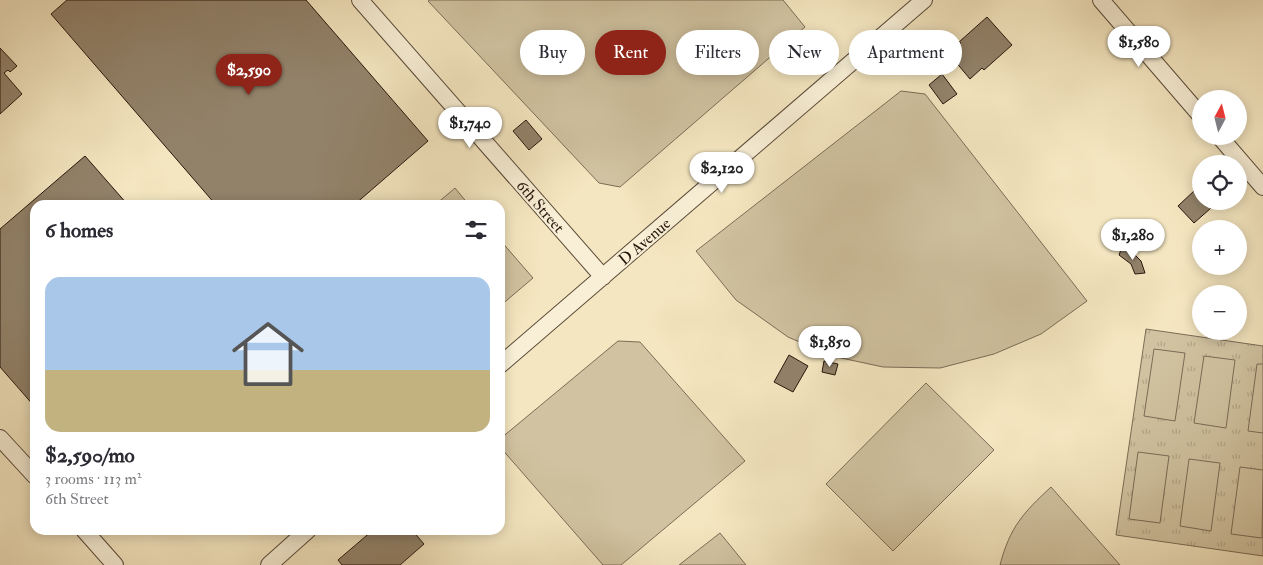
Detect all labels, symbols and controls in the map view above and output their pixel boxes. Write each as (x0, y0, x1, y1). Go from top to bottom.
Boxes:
pin: $1,580 (1098, 26, 1180, 68)
chip: Buy (520, 30, 585, 75)
chip: Rent (595, 30, 666, 75)
chip: Filters (676, 30, 759, 75)
chip: New (769, 30, 839, 75)
chip: Apartment (849, 30, 962, 75)
text: $1,580 (1118, 32, 1160, 52)
pin: $2,590 (208, 54, 290, 96)
text: $2,590 (227, 60, 271, 80)
north arrow (1192, 90, 1248, 145)
map controls (1192, 90, 1247, 340)
pin: $1,740 (429, 106, 511, 149)
text: $1,740 (449, 113, 491, 133)
pin: $2,120 (681, 152, 763, 194)
button: locate (1192, 155, 1247, 210)
text: $2,120 (701, 158, 744, 178)
street label: 6th Street (512, 176, 569, 237)
street label: D Avenue (614, 213, 675, 270)
icon: filters (462, 216, 490, 244)
text: 6 homes (45, 217, 113, 244)
pin: $1,280 (1092, 218, 1174, 261)
button: + (1192, 220, 1247, 275)
text: $1,280 (1112, 225, 1154, 245)
button: − (1192, 285, 1247, 340)
icon: home (223, 309, 313, 399)
pin: $1,850 (789, 326, 871, 368)
text: $1,850 (809, 332, 851, 352)
text: $2,590/mo (45, 442, 135, 469)
text: 3 rooms · 113 m² (45, 469, 141, 489)
text: 6th Street (45, 489, 109, 509)

